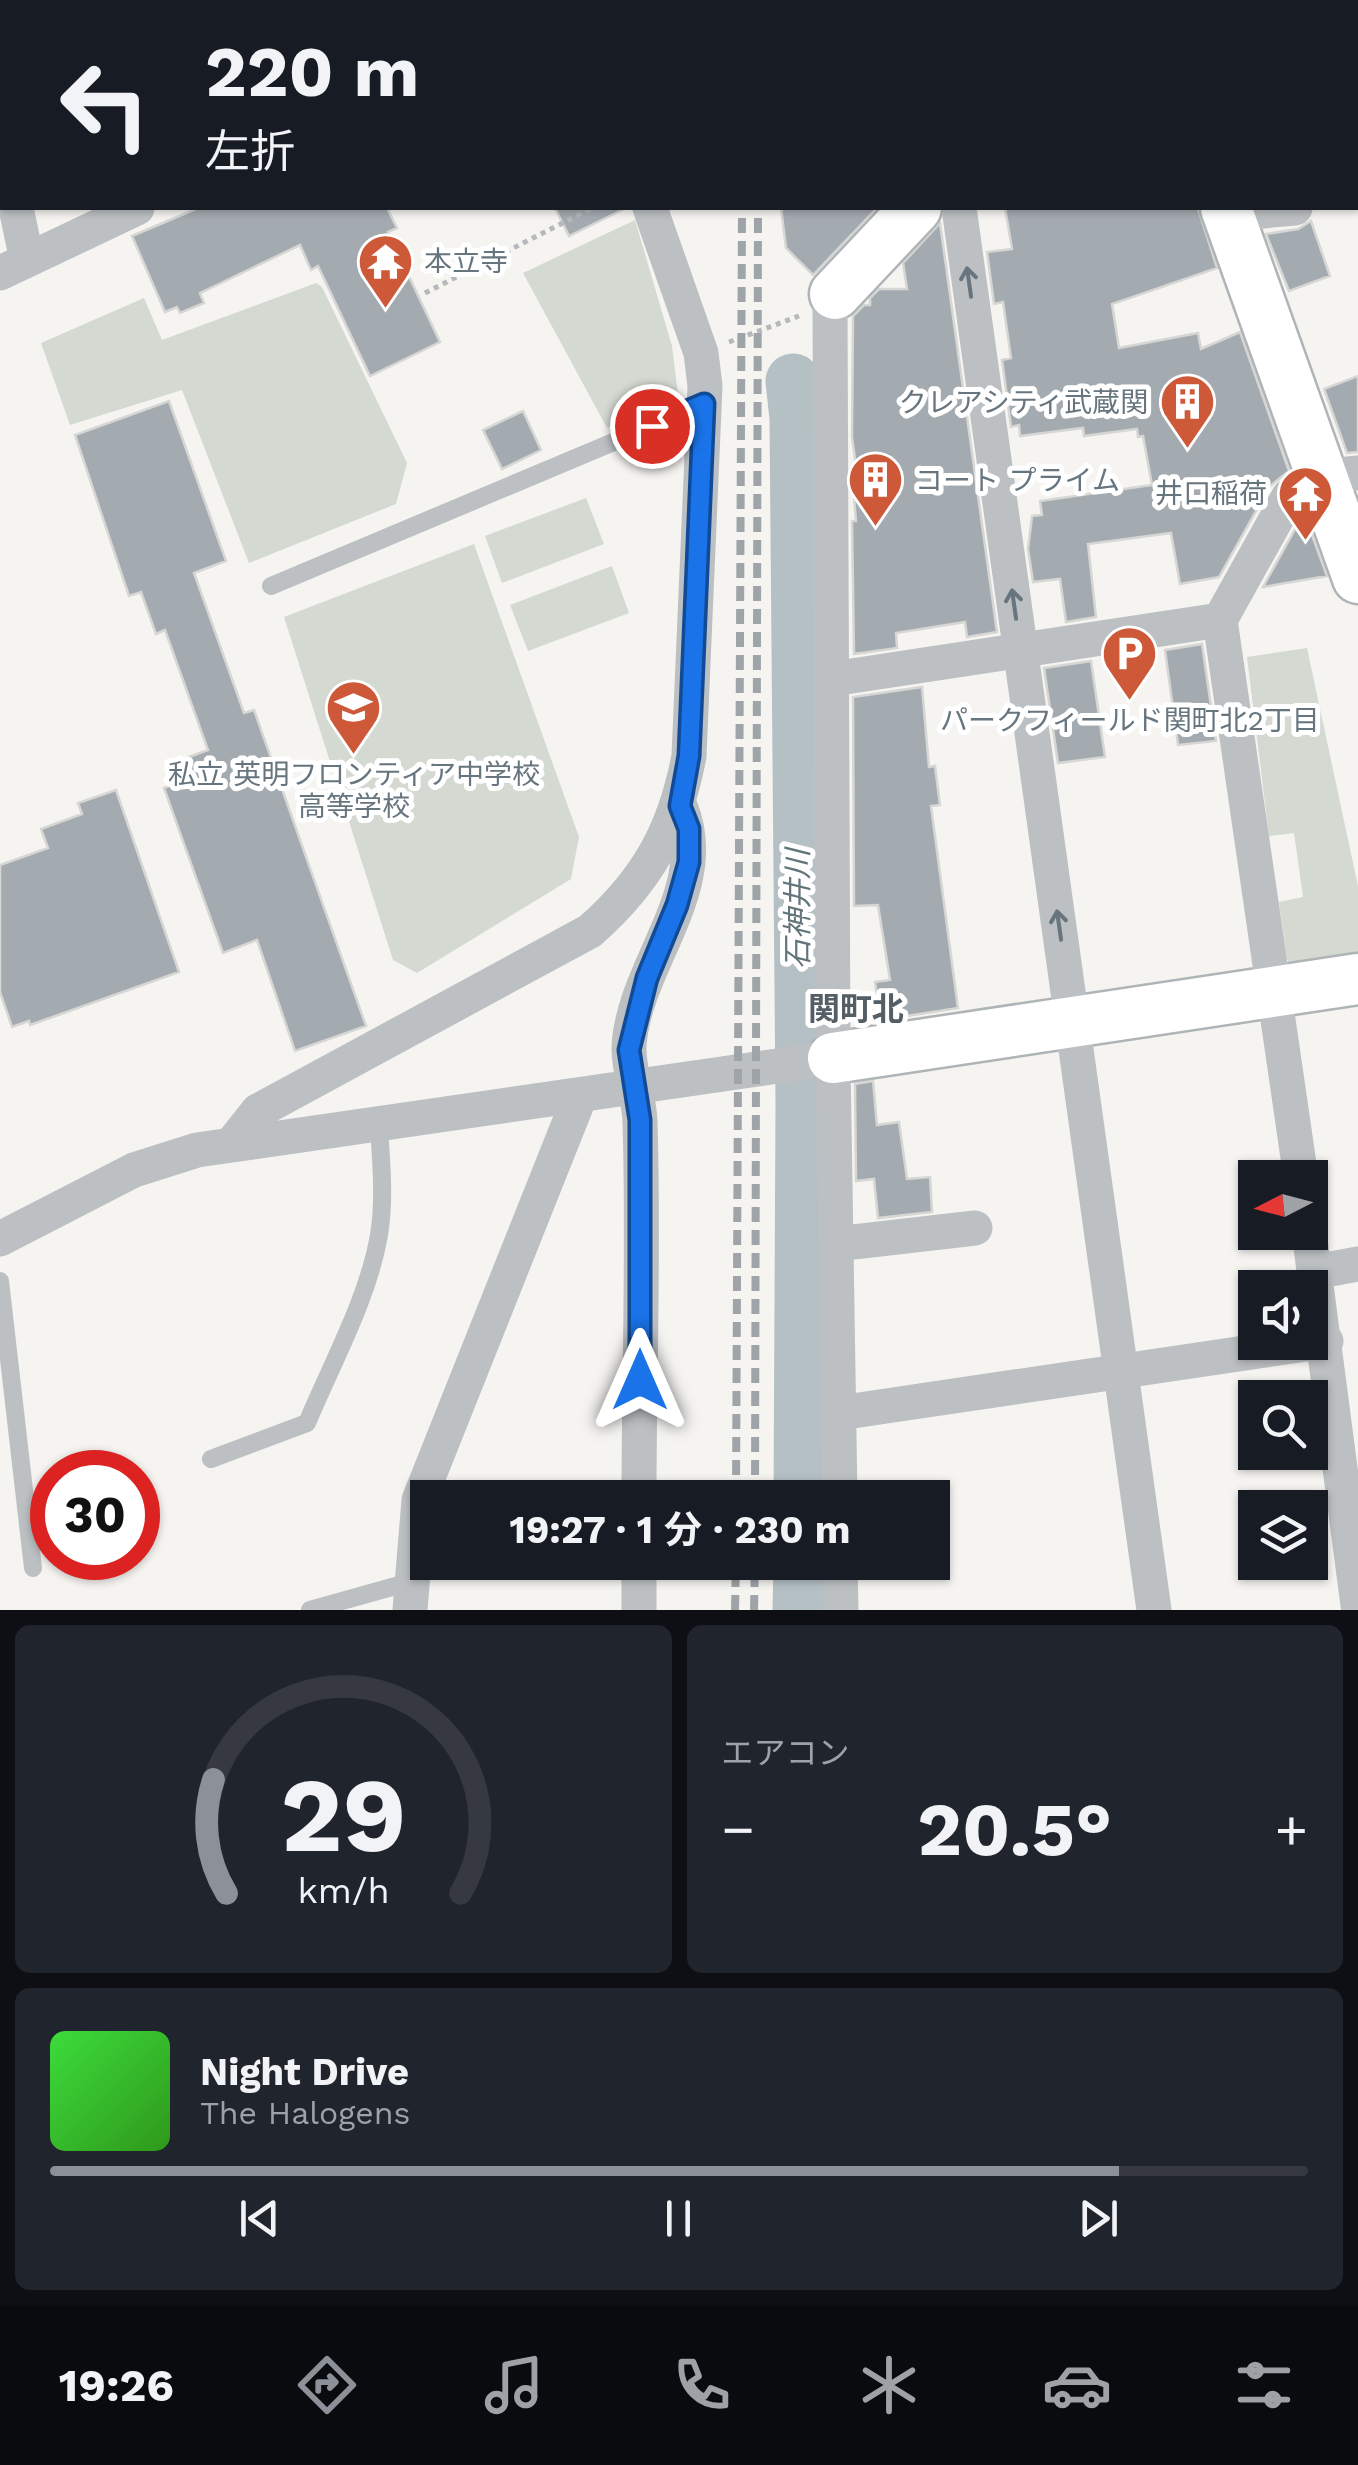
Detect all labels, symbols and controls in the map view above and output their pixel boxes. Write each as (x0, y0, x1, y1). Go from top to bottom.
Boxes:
text: 220 m (205, 31, 419, 113)
icon: left (40, 40, 170, 170)
text: 左折 (205, 125, 295, 178)
temple icon: 本立寺 (355, 231, 415, 310)
place label: 本立寺 (424, 245, 508, 278)
one-way arrow (959, 266, 978, 298)
building icon: クレアシティ武蔵関 (1157, 372, 1217, 451)
pin (610, 384, 695, 469)
place label: クレアシティ武蔵関 (899, 386, 1148, 419)
icon: arrive (625, 399, 680, 454)
building icon: コート プライム (846, 450, 906, 529)
temple icon: 井口稲荷 (1276, 463, 1336, 542)
place label: コート プライム (915, 464, 1120, 497)
place label: 井口稲荷 (1155, 477, 1267, 510)
one-way arrow (1004, 588, 1022, 620)
parking icon: パークフィールド関町北2丁目 (1100, 624, 1160, 703)
school or university icon: 私立 英明フロンティア中学校 高等学校 (324, 678, 384, 757)
place label: パークフィールド関町北2丁目 (940, 704, 1320, 737)
place label: 私立 英明フロンティア中学校 高等学校 (168, 758, 540, 823)
water label: 石神井川 (780, 846, 815, 969)
one-way arrow (1049, 910, 1067, 942)
district label: 関町北 (808, 990, 904, 1028)
north arrow (1238, 1160, 1328, 1250)
map controls (1238, 1160, 1328, 1580)
button: sound (1238, 1270, 1328, 1360)
position arrow (588, 1328, 692, 1432)
button: search (1238, 1380, 1328, 1470)
speed limit sign: 30 (30, 1450, 160, 1580)
button: layers (1238, 1490, 1328, 1580)
text: 19:27 · 1 分 · 230 m (510, 1508, 850, 1552)
text: エアコン (722, 1734, 850, 1772)
text: 29 (280, 1754, 406, 1876)
text: 20.5° (917, 1785, 1112, 1873)
text: − (722, 1797, 755, 1861)
text: + (1275, 1797, 1308, 1861)
text: km/h (297, 1870, 389, 1912)
text: Night Drive (200, 2050, 409, 2094)
text: The Halogens (200, 2094, 410, 2132)
icon: previous (232, 2191, 287, 2246)
icon: pause (651, 2191, 706, 2246)
icon: next (1071, 2191, 1126, 2246)
icon: directions (292, 2350, 362, 2420)
icon: music (479, 2350, 549, 2420)
icon: phone (667, 2350, 737, 2420)
icon: climate (854, 2350, 924, 2420)
icon: car (1042, 2350, 1112, 2420)
icon: filters (1229, 2350, 1299, 2420)
text: 19:26 (59, 2359, 174, 2412)

